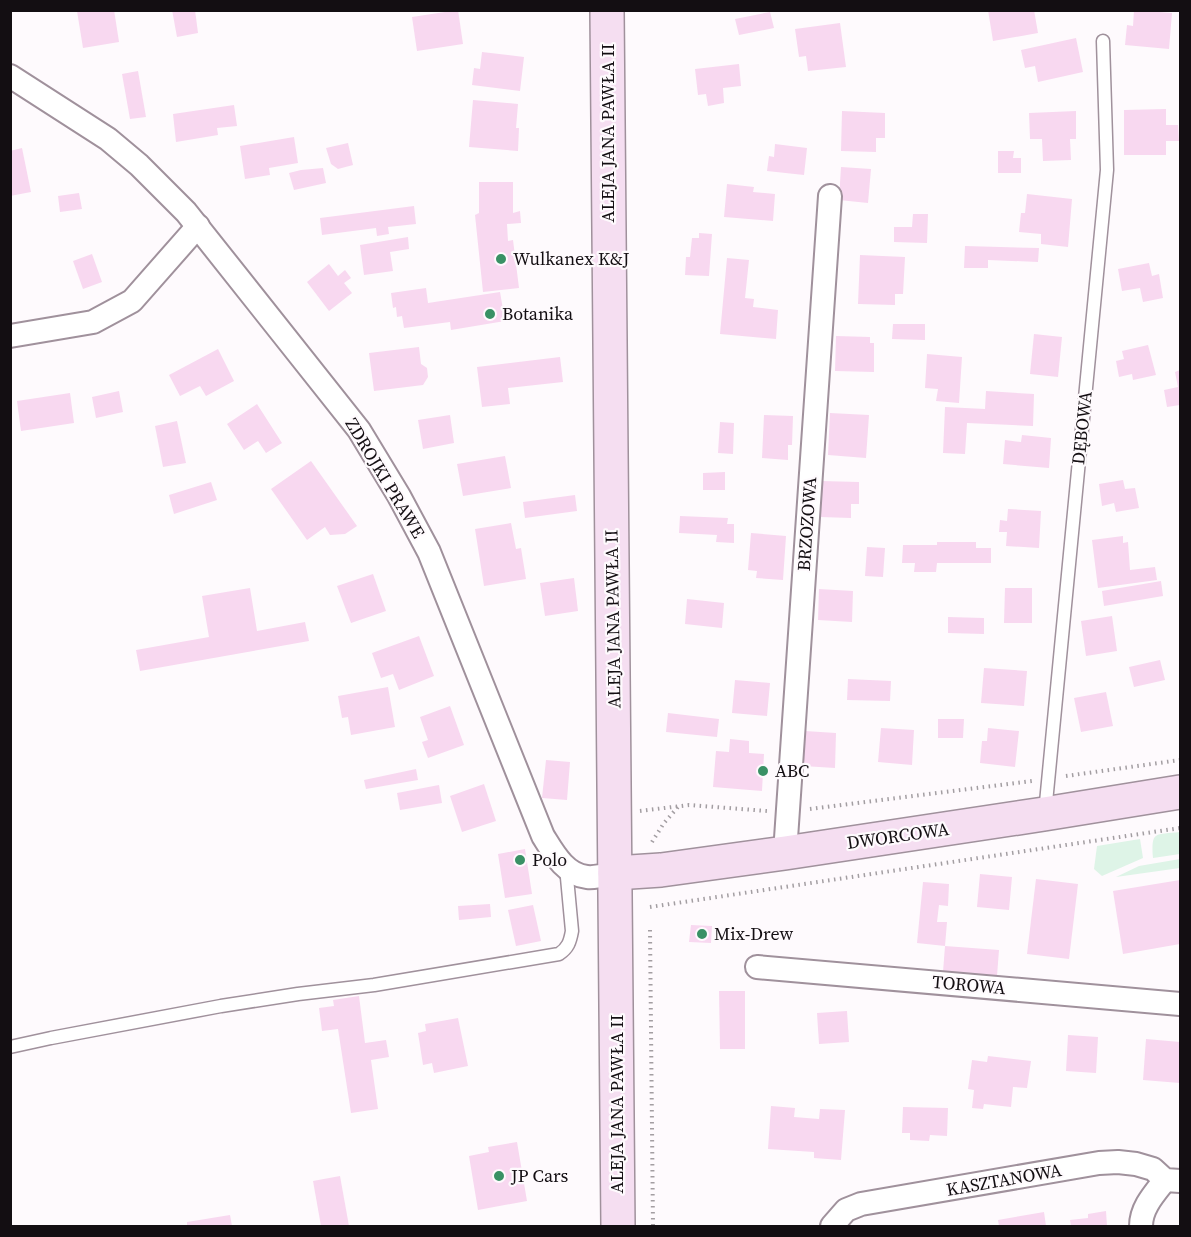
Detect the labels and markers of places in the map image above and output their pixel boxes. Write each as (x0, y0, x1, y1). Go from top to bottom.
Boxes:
place label: Wulkanex K&J (513, 246, 630, 271)
marker: Wulkanex K&J (494, 252, 508, 266)
place label: Botanika (502, 301, 574, 326)
marker: Botanika (483, 307, 497, 321)
place label: ABC (775, 758, 809, 783)
marker: ABC (756, 764, 770, 778)
place label: Polo (532, 847, 567, 872)
marker: Polo (513, 853, 527, 867)
place label: Mix-Drew (714, 921, 794, 946)
marker: Mix-Drew (695, 927, 709, 941)
place label: JP Cars (510, 1163, 568, 1188)
marker: JP Cars (492, 1169, 506, 1183)

